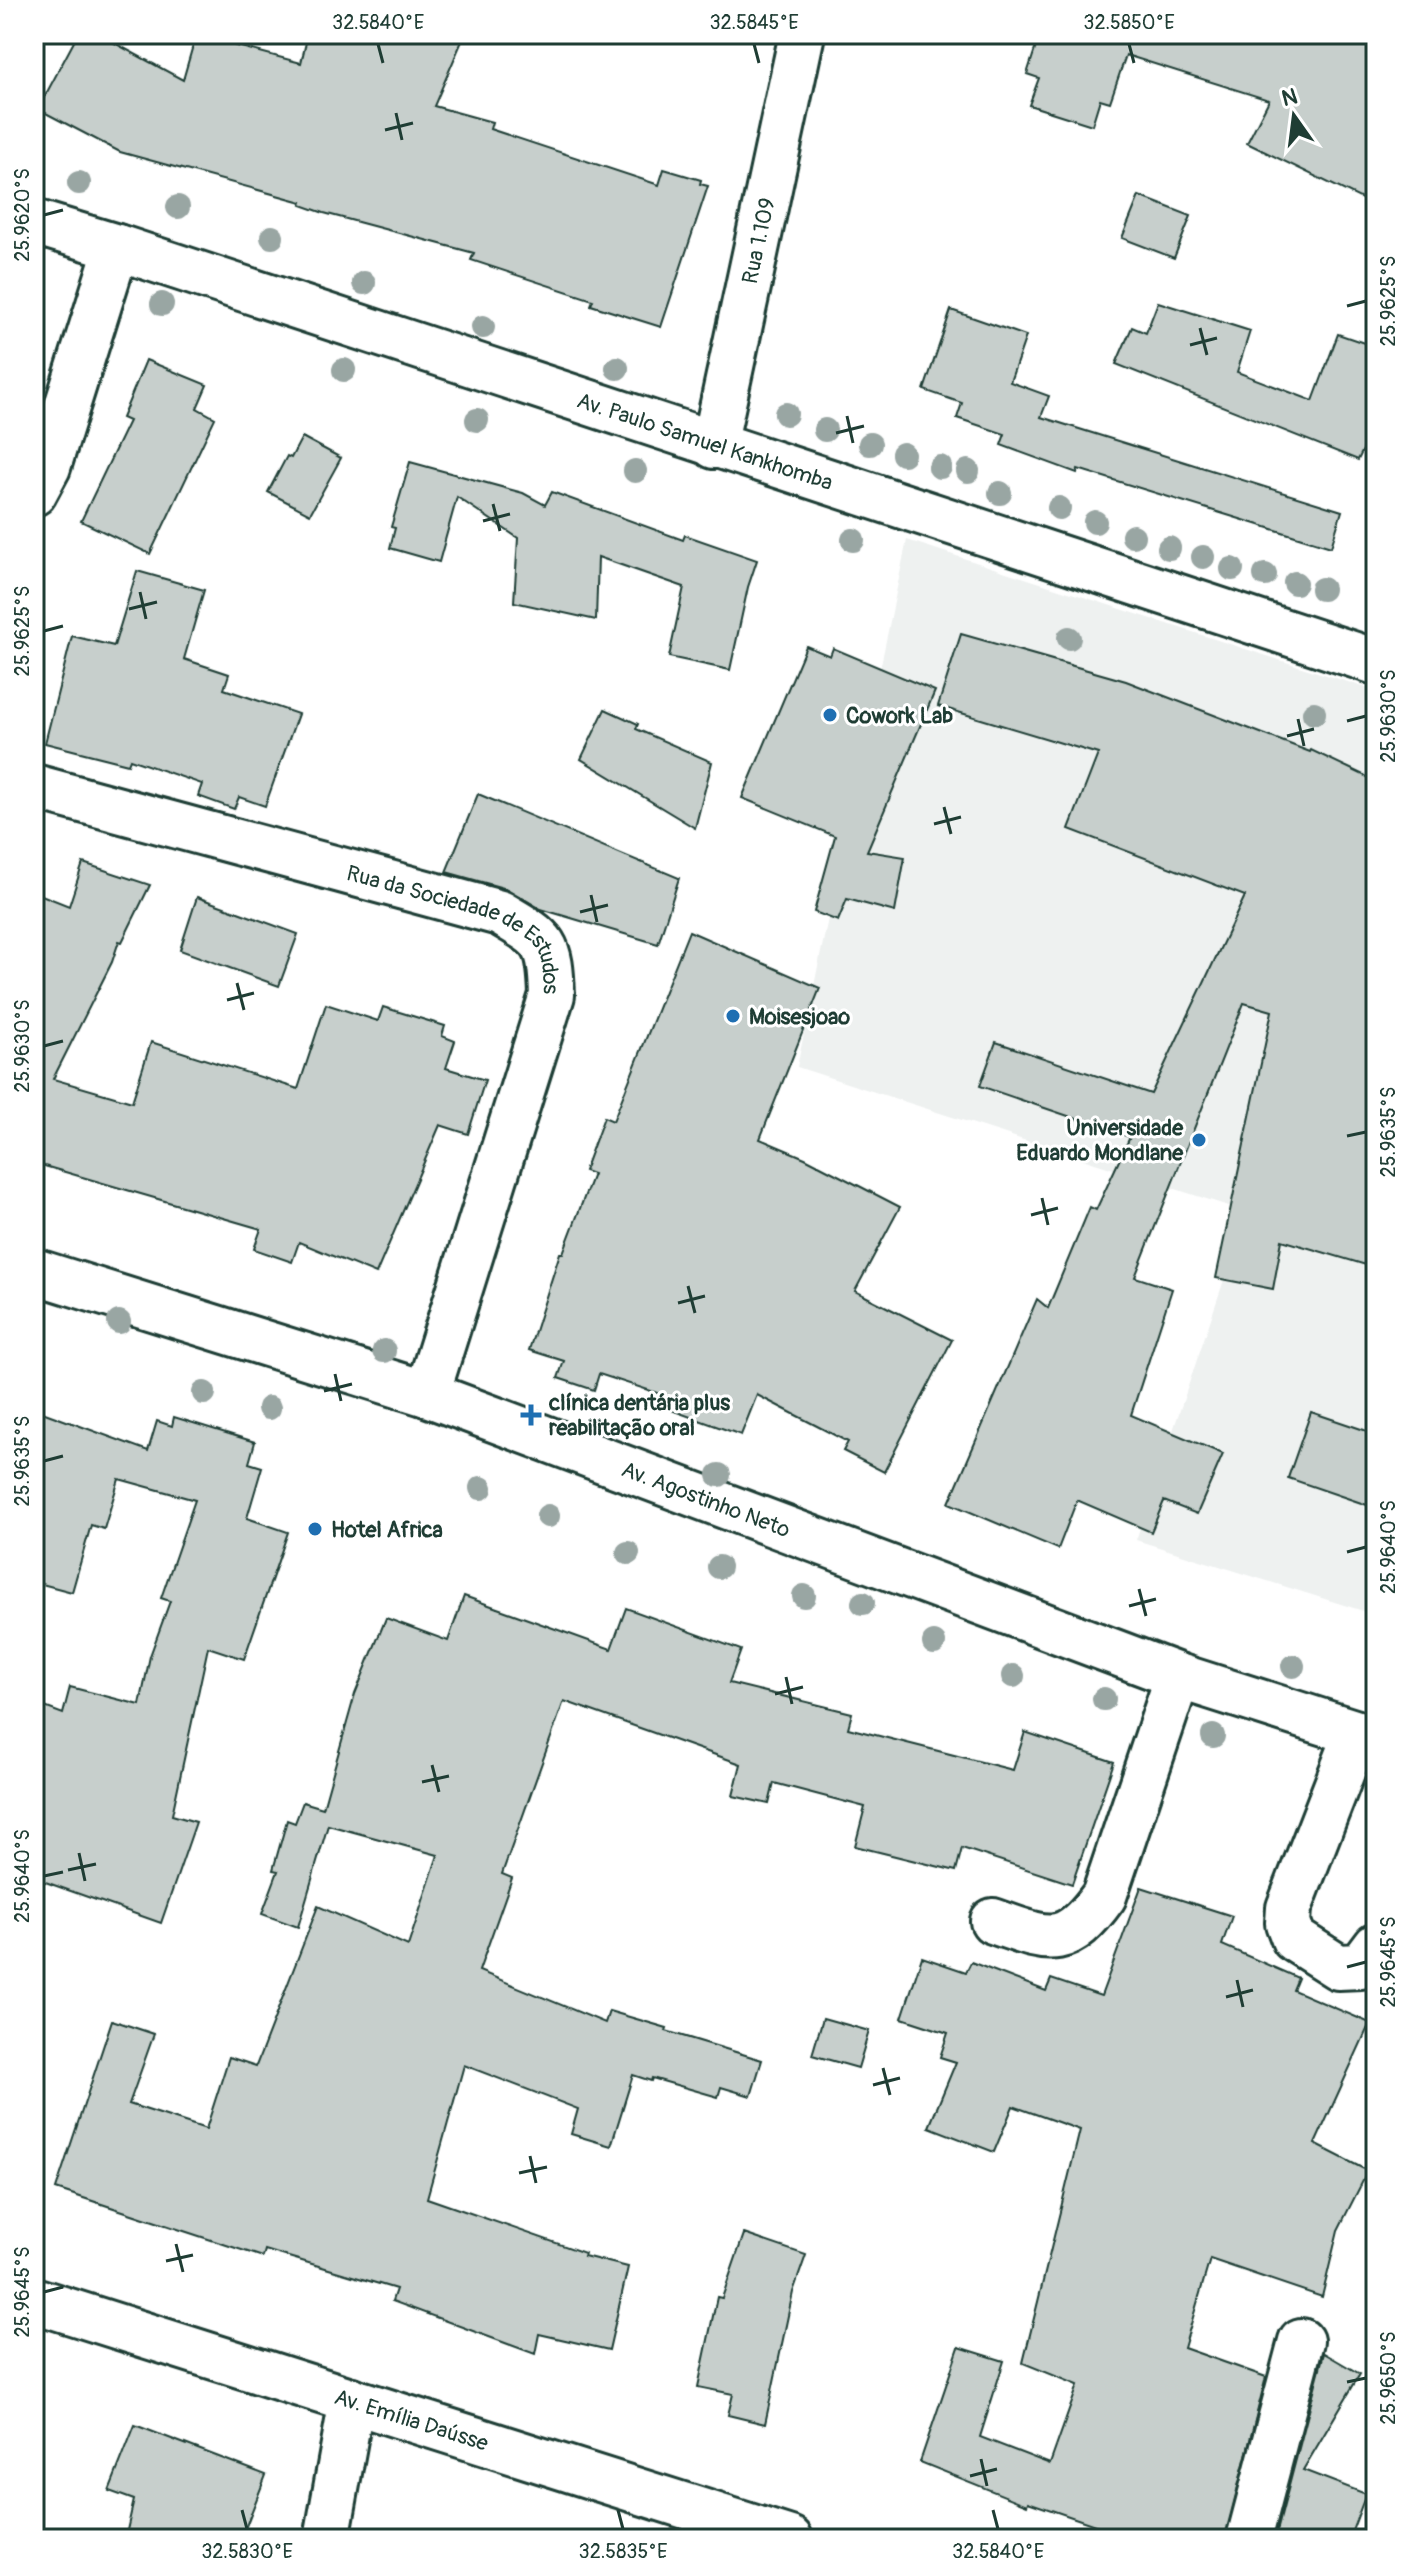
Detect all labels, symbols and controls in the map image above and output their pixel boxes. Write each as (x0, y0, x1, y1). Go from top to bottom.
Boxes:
text: 32.5840°E (332, 10, 424, 35)
text: 32.5845°E (709, 10, 799, 35)
text: 32.5850°E (1083, 10, 1175, 35)
north arrow (1254, 76, 1334, 156)
text: N (1279, 82, 1300, 113)
text: 25.9620°S (10, 168, 35, 262)
street label: Rua 1.109 (736, 195, 782, 286)
text: 25.9625°S (1376, 256, 1401, 346)
street label: Av. Paulo Samuel Kankhomba (573, 387, 836, 497)
text: 25.9625°S (10, 586, 35, 676)
text: 25.9630°S (1376, 669, 1401, 763)
place label: Cowork Lab (846, 702, 953, 730)
marker: Cowork Lab (821, 706, 839, 724)
street label: Rua da Sociedade de Estudos (343, 859, 565, 995)
text: 25.9630°S (10, 999, 35, 1093)
place label: Moisesjoao (749, 1003, 850, 1031)
marker: Moisesjoao (724, 1007, 742, 1025)
text: 25.9635°S (1376, 1087, 1401, 1177)
place label: Universidade Eduardo Mondlane (1016, 1114, 1184, 1167)
marker: Universidade Eduardo Mondlane (1190, 1131, 1208, 1149)
place label: clínica dentária plus reabilitação oral (548, 1389, 730, 1442)
marker: clínica dentária plus reabilitação oral (520, 1404, 542, 1426)
text: 25.9635°S (10, 1416, 35, 1506)
street label: Av. Agostinho Neto (618, 1455, 794, 1544)
text: 25.9640°S (1376, 1500, 1401, 1594)
place label: Hotel Africa (331, 1516, 443, 1544)
marker: Hotel Africa (306, 1520, 324, 1538)
text: 25.9640°S (10, 1829, 35, 1923)
text: 25.9645°S (1376, 1916, 1401, 2008)
text: 25.9645°S (10, 2246, 35, 2338)
text: 25.9650°S (1376, 2331, 1401, 2425)
street label: Av. Emília Daússe (331, 2383, 492, 2458)
text: 32.5830°E (201, 2539, 293, 2564)
text: 32.5835°E (579, 2539, 667, 2564)
text: 32.5840°E (952, 2539, 1044, 2564)

